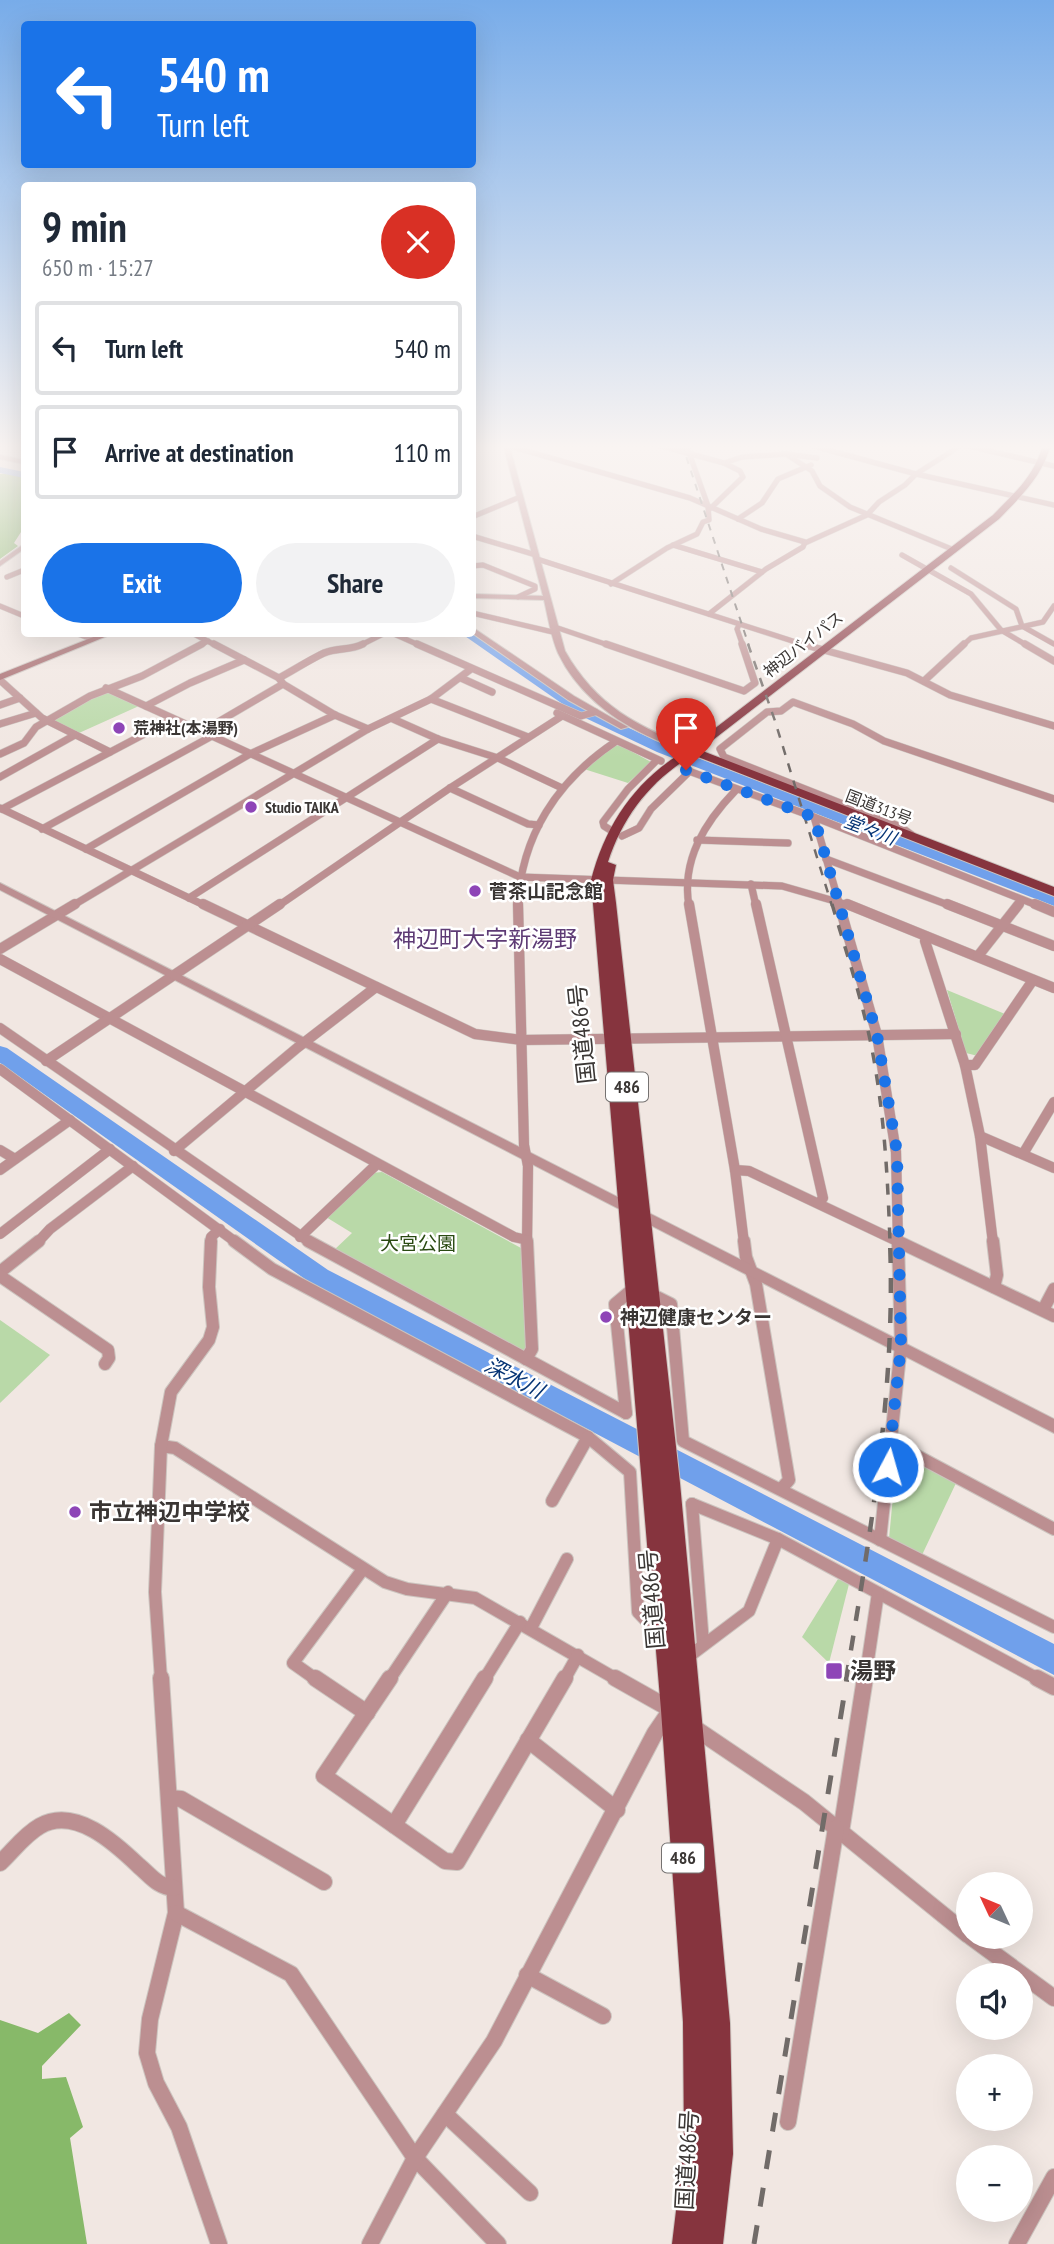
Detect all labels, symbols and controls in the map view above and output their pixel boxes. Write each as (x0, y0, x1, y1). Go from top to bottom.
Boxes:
text: 540 m (157, 42, 270, 106)
icon: left (42, 49, 133, 140)
text: Turn left (157, 104, 249, 146)
text: 9 min (42, 199, 127, 254)
button: close (381, 205, 455, 279)
text: 650 m · 15:27 (42, 253, 154, 282)
icon: left (46, 329, 84, 367)
text: Turn left (105, 332, 183, 365)
text: 540 m (393, 332, 451, 365)
icon: arrive (46, 433, 84, 471)
text: Arrive at destination (105, 436, 294, 469)
text: 110 m (393, 436, 451, 469)
button: Exit (42, 543, 242, 623)
button: Share (256, 543, 455, 623)
street label: 神辺バイパス (759, 607, 847, 681)
pin (656, 698, 716, 770)
icon: arrive (667, 709, 705, 747)
place label: 荒神社(本湯野) (133, 718, 238, 738)
marker: 荒神社(本湯野) (111, 720, 127, 736)
street label: 国道313号 (843, 785, 915, 829)
place label: Studio TAIKA (265, 797, 340, 817)
marker: Studio TAIKA (243, 799, 259, 815)
water label: 堂々川 (841, 809, 901, 851)
place label: 菅茶山記念館 (489, 879, 603, 903)
marker: 菅茶山記念館 (467, 883, 483, 899)
district label: 神辺町大字新湯野 (393, 924, 577, 953)
street label: 国道486号 (562, 983, 601, 1085)
road number: 486 (606, 1072, 648, 1102)
park label: 大宮公園 (380, 1231, 456, 1255)
place label: 神辺健康センター (620, 1305, 772, 1329)
marker: 神辺健康センター (598, 1309, 614, 1325)
water label: 深水川 (480, 1351, 550, 1405)
position arrow (851, 1430, 925, 1504)
place label: 市立神辺中学校 (89, 1497, 250, 1526)
marker: 市立神辺中学校 (67, 1504, 83, 1520)
street label: 国道486号 (633, 1548, 670, 1650)
place label: 湯野 (850, 1656, 896, 1685)
marker: 湯野 (824, 1661, 844, 1681)
road number: 486 (662, 1844, 704, 1872)
north arrow (956, 1872, 1032, 1950)
map controls (956, 1872, 1033, 2222)
button: sound (956, 1963, 1033, 2040)
button: + (956, 2054, 1033, 2131)
street label: 国道486号 (669, 2109, 704, 2211)
button: − (956, 2145, 1033, 2222)

